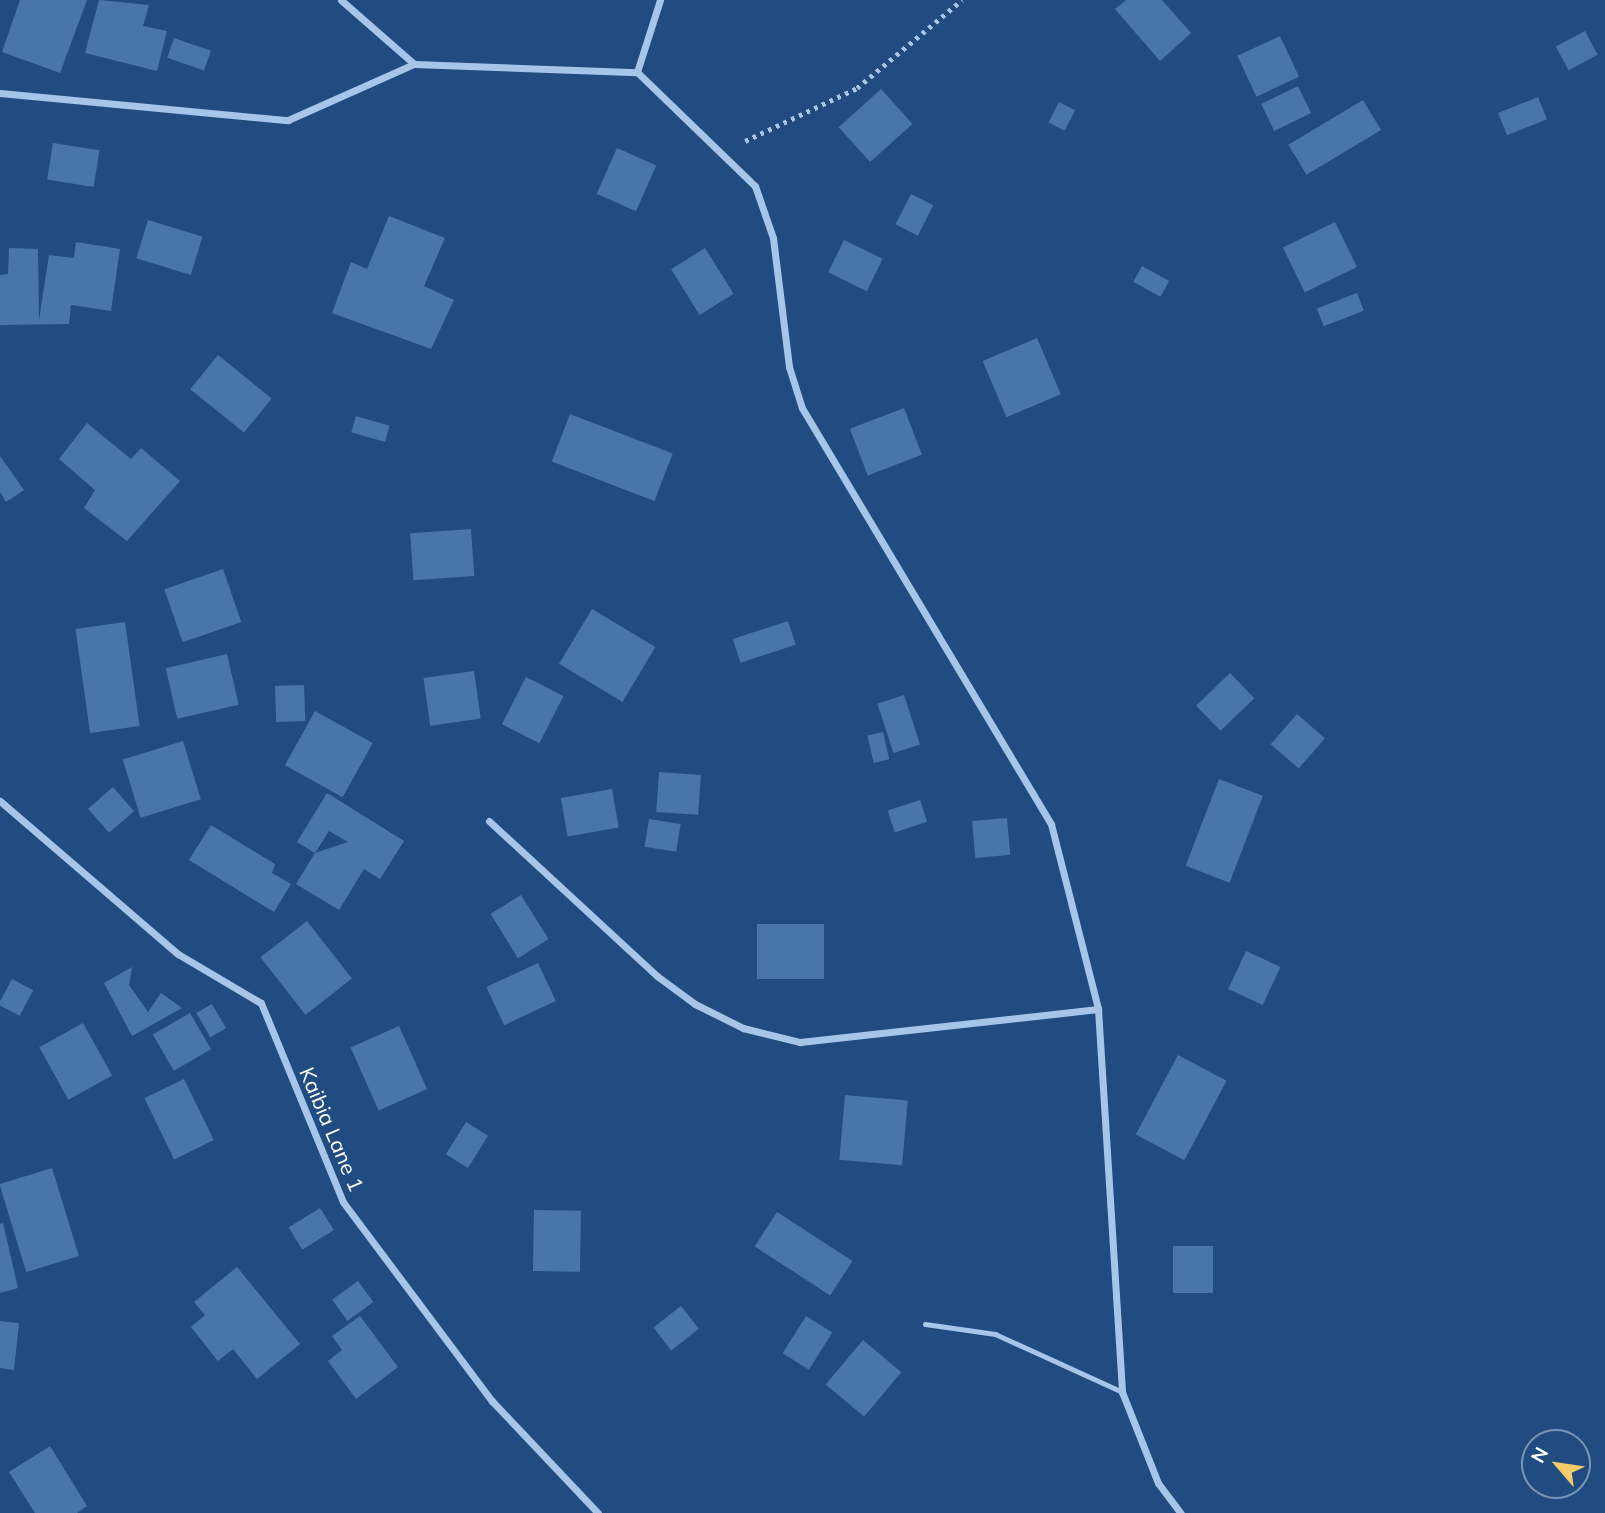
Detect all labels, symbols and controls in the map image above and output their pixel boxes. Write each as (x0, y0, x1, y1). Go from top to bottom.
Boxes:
street label: Kaibia Lane 1 (295, 1063, 369, 1195)
north arrow (1521, 1429, 1591, 1499)
text: N (1525, 1443, 1553, 1467)

